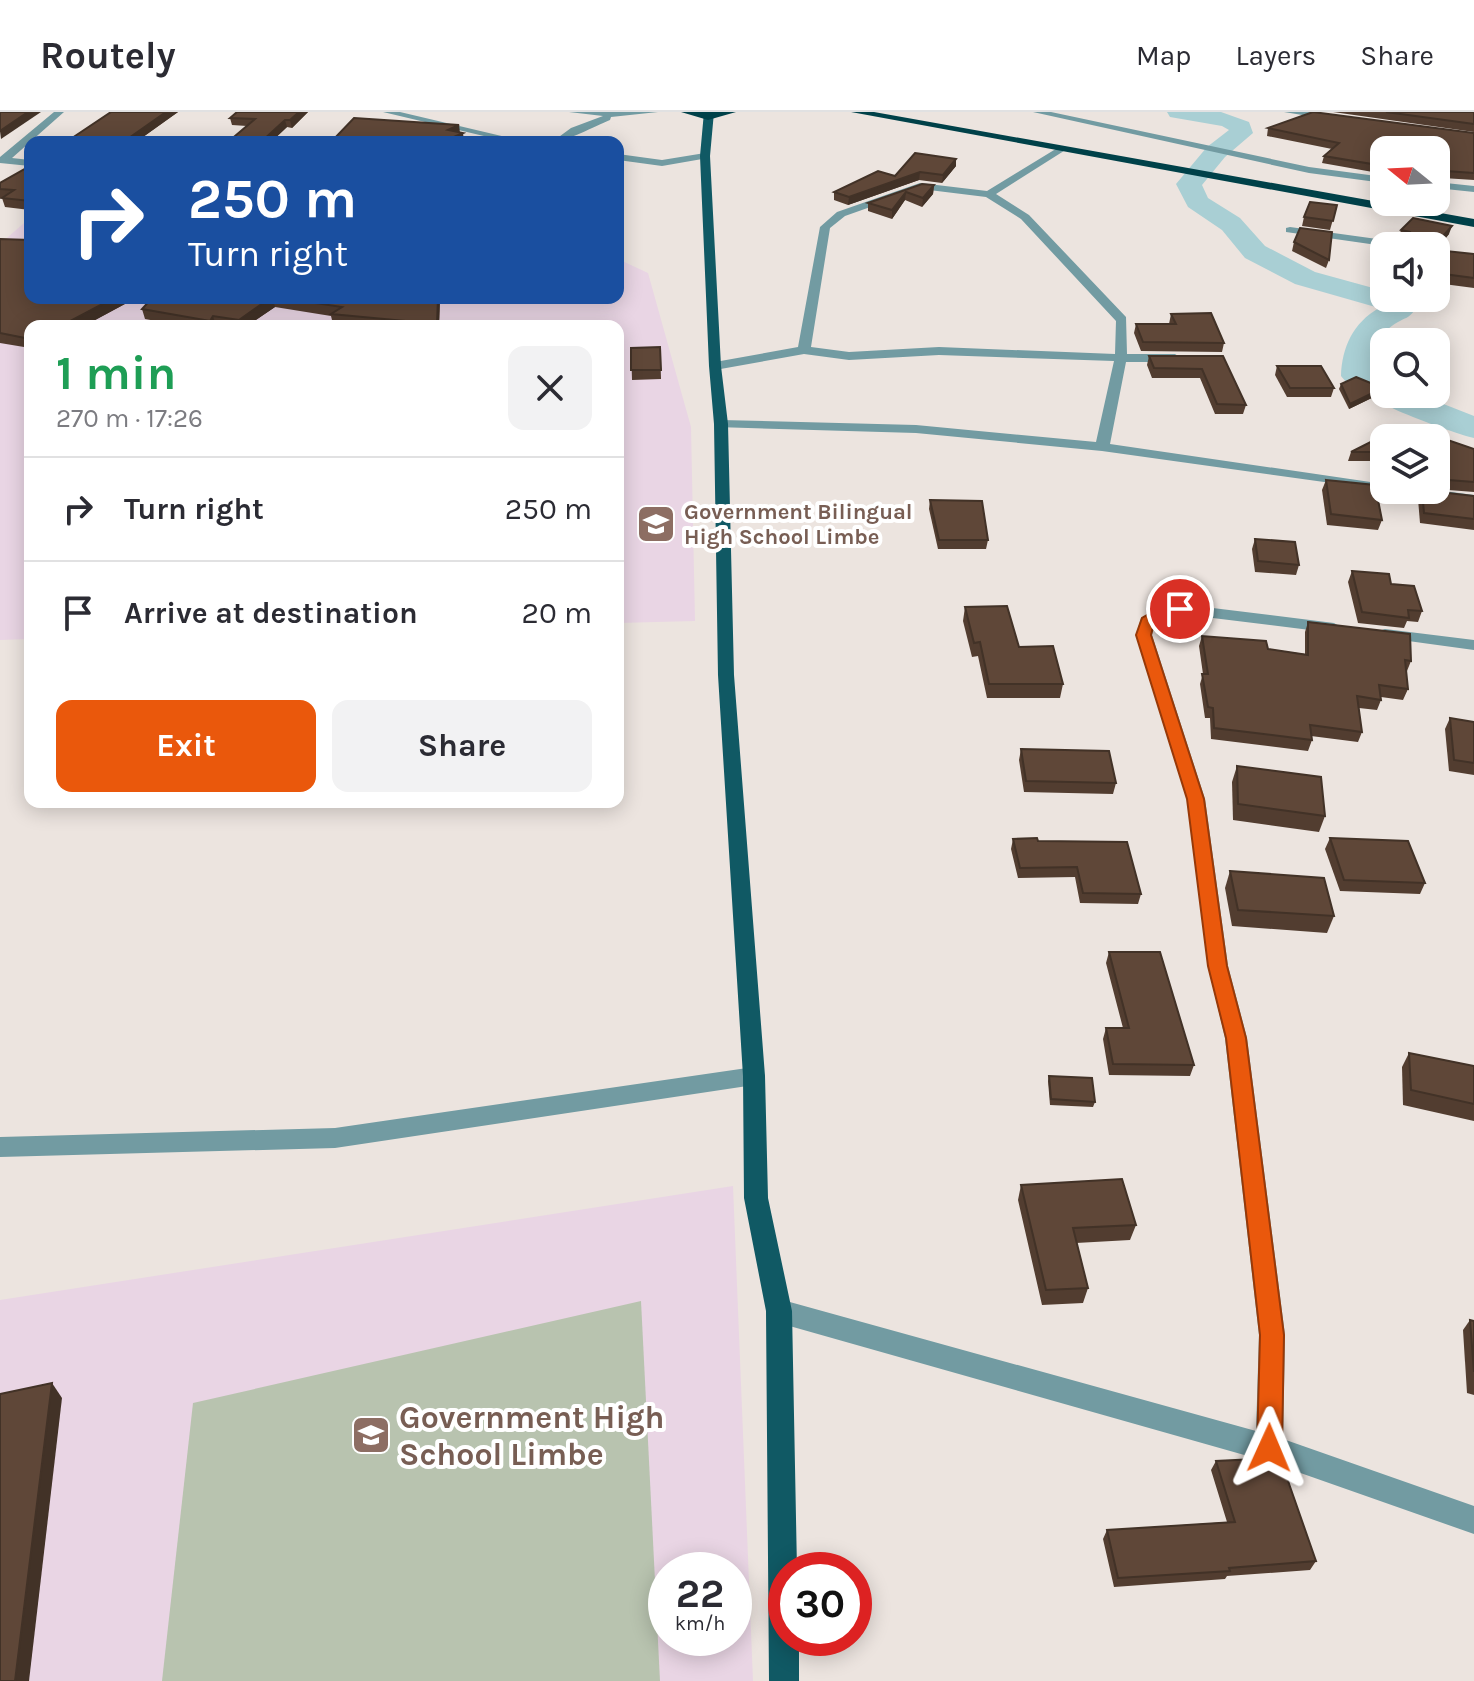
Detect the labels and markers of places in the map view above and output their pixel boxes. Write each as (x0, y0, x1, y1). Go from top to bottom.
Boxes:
place label: Government Bilingual High School Limbe (684, 499, 913, 550)
school or university icon: Government Bilingual High School Limbe (635, 503, 677, 545)
pin (1146, 575, 1214, 643)
place label: Government High School Limbe (399, 1399, 664, 1473)
school or university icon: Government High School Limbe (350, 1414, 392, 1456)

